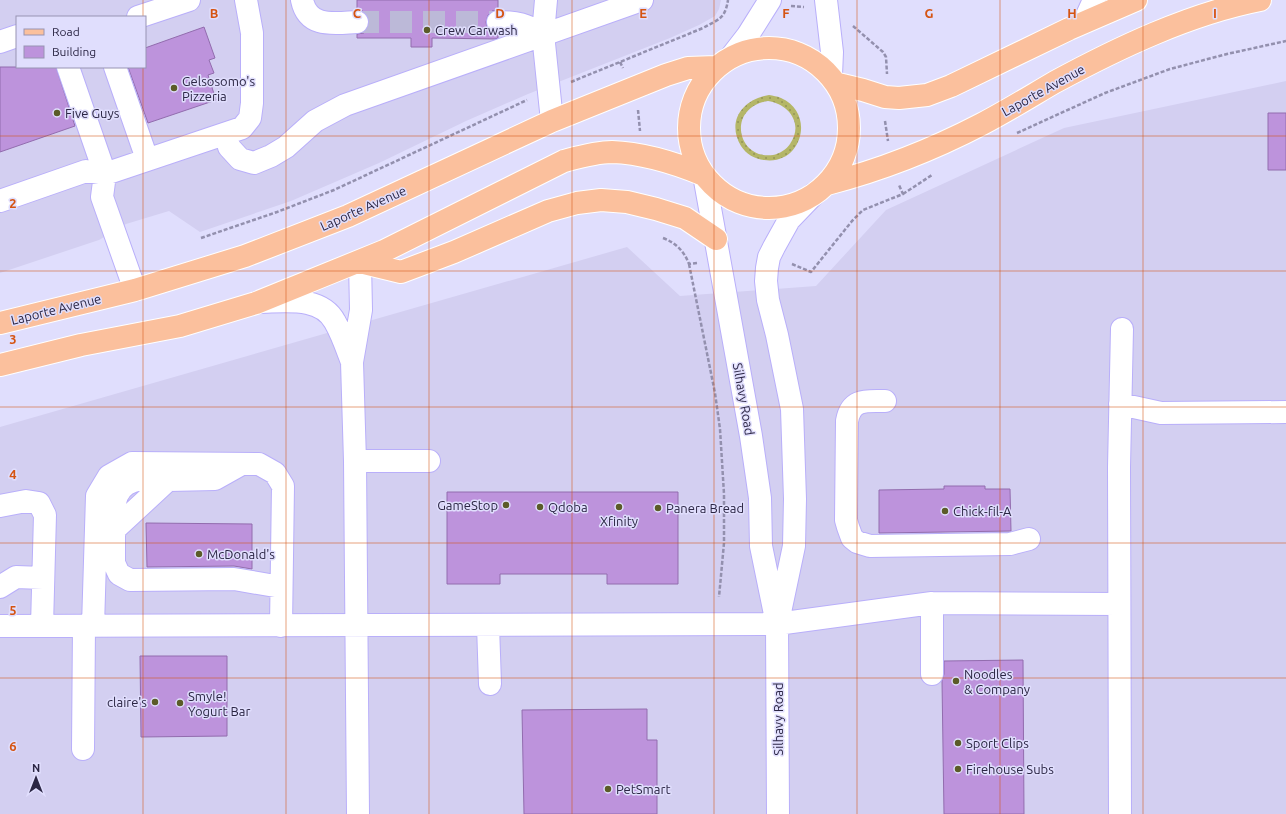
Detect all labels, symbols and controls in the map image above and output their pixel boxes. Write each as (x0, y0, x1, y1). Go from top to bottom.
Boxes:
text: B (210, 6, 219, 20)
text: C (353, 6, 362, 20)
text: D (495, 6, 505, 20)
text: E (639, 6, 647, 20)
text: F (782, 6, 790, 20)
text: G (925, 6, 934, 20)
text: H (1067, 6, 1077, 20)
text: I (1213, 6, 1217, 20)
legend (16, 16, 146, 68)
place label: Crew Carwash (435, 23, 518, 37)
text: Road (52, 25, 80, 38)
marker: Crew Carwash (422, 25, 432, 35)
text: Building (52, 45, 96, 58)
street label: Laporte Avenue (999, 61, 1087, 119)
place label: Gelsosomo's Pizzeria (182, 74, 255, 103)
marker: Gelsosomo's Pizzeria (169, 83, 179, 93)
place label: Five Guys (65, 106, 120, 120)
marker: Five Guys (52, 108, 62, 118)
street label: Laporte Avenue (318, 183, 408, 233)
text: 2 (9, 196, 17, 210)
street label: Laporte Avenue (9, 291, 103, 327)
text: 3 (9, 332, 17, 346)
street label: Silhavy Road (731, 362, 757, 436)
text: 4 (9, 467, 17, 481)
place label: GameStop (437, 498, 498, 512)
marker: GameStop (501, 500, 511, 510)
place label: Qdoba (548, 500, 588, 515)
place label: Panera Bread (666, 501, 744, 515)
marker: Qdoba (535, 502, 545, 512)
marker: Xfinity (614, 502, 624, 512)
marker: Panera Bread (653, 503, 663, 513)
place label: Chick-fil-A (953, 504, 1012, 518)
marker: Chick-fil-A (940, 506, 950, 516)
place label: Xfinity (600, 514, 638, 528)
place label: McDonald's (207, 547, 275, 561)
marker: McDonald's (194, 549, 204, 559)
text: 5 (9, 603, 17, 617)
place label: Noodles & Company (964, 667, 1030, 696)
marker: Noodles & Company (951, 676, 961, 686)
street label: Silhavy Road (771, 682, 785, 756)
place label: Smyle! Yogurt Bar (188, 689, 250, 718)
place label: claire's (107, 695, 147, 709)
marker: claire's (150, 697, 160, 707)
marker: Smyle! Yogurt Bar (175, 698, 185, 708)
place label: Sport Clips (966, 736, 1029, 750)
marker: Sport Clips (953, 738, 963, 748)
text: 6 (9, 739, 17, 753)
north arrow (16, 758, 56, 798)
text: N (32, 762, 40, 774)
place label: Firehouse Subs (966, 762, 1054, 776)
marker: Firehouse Subs (953, 764, 963, 774)
place label: PetSmart (616, 782, 671, 796)
marker: PetSmart (603, 784, 613, 794)

